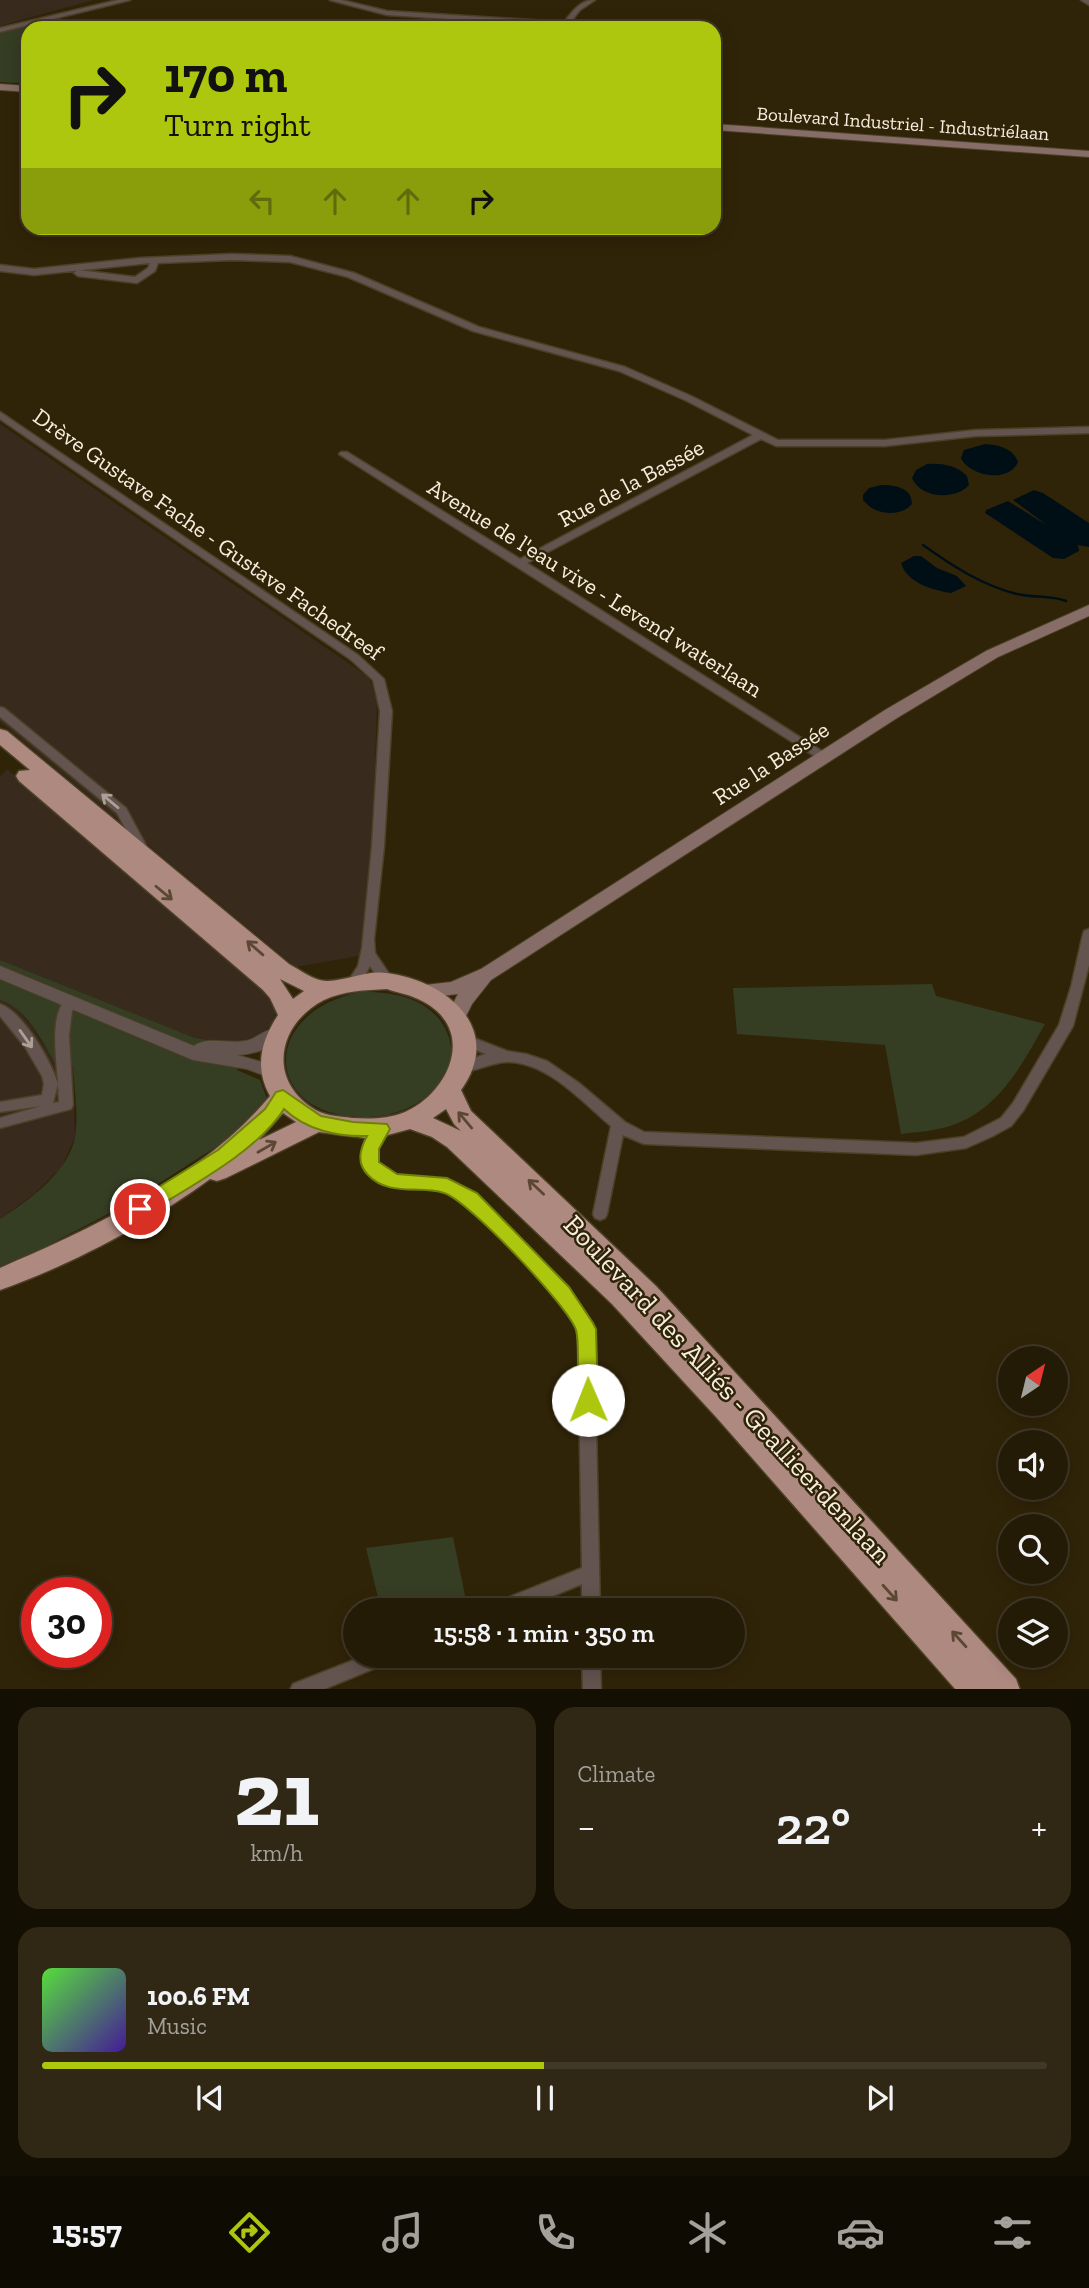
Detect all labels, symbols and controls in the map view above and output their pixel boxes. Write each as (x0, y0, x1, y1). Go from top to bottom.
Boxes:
text: 170 m (164, 46, 287, 105)
icon: right (49, 49, 140, 140)
street label: Boulevard Industriel - Industriélaan (756, 102, 1050, 145)
text: Turn right (164, 106, 311, 144)
icon: left (243, 182, 281, 220)
icon: ahead (316, 182, 354, 220)
icon: ahead (389, 182, 427, 220)
icon: right (462, 182, 500, 220)
street label: Drève Gustave Fache - Gustave Fachedreef (28, 402, 389, 667)
street label: Rue de la Bassée (553, 433, 709, 533)
street label: Avenue de l'eau vive - Levend waterlaan (422, 473, 768, 703)
street label: Rue la Bassée (708, 715, 834, 811)
one-way arrow (101, 793, 119, 809)
one-way arrow (155, 885, 173, 901)
one-way arrow (246, 940, 264, 956)
one-way arrow (19, 1029, 33, 1048)
one-way arrow (458, 1111, 473, 1129)
one-way arrow (257, 1139, 277, 1153)
one-way arrow (528, 1178, 545, 1195)
pin (110, 1179, 170, 1239)
icon: arrive (121, 1190, 159, 1228)
street label: Boulevard des Alliés - Geallieerdenlaan (557, 1208, 898, 1571)
north arrow (998, 1346, 1068, 1416)
map controls (998, 1346, 1068, 1668)
position arrow (551, 1363, 625, 1437)
button: sound (998, 1430, 1068, 1500)
button: search (998, 1514, 1068, 1584)
speed limit sign: 30 (21, 1577, 112, 1668)
one-way arrow (882, 1584, 899, 1601)
button: layers (998, 1598, 1068, 1668)
text: 15:58 · 1 min · 350 m (433, 1617, 655, 1649)
one-way arrow (951, 1630, 967, 1648)
text: 21 (234, 1739, 320, 1848)
text: Climate (578, 1760, 655, 1788)
text: 22° (776, 1795, 850, 1857)
text: − (578, 1804, 595, 1850)
text: + (1031, 1804, 1047, 1850)
text: km/h (251, 1839, 303, 1867)
text: 100.6 FM (147, 1980, 250, 2012)
text: Music (147, 2012, 207, 2040)
icon: previous (191, 2079, 229, 2117)
icon: pause (526, 2079, 564, 2117)
icon: next (861, 2079, 899, 2117)
icon: directions (225, 2208, 274, 2257)
icon: music (378, 2208, 427, 2257)
icon: phone (531, 2208, 580, 2257)
icon: climate (683, 2208, 732, 2257)
icon: car (836, 2208, 885, 2257)
icon: filters (988, 2208, 1037, 2257)
text: 15:57 (52, 2213, 122, 2251)

